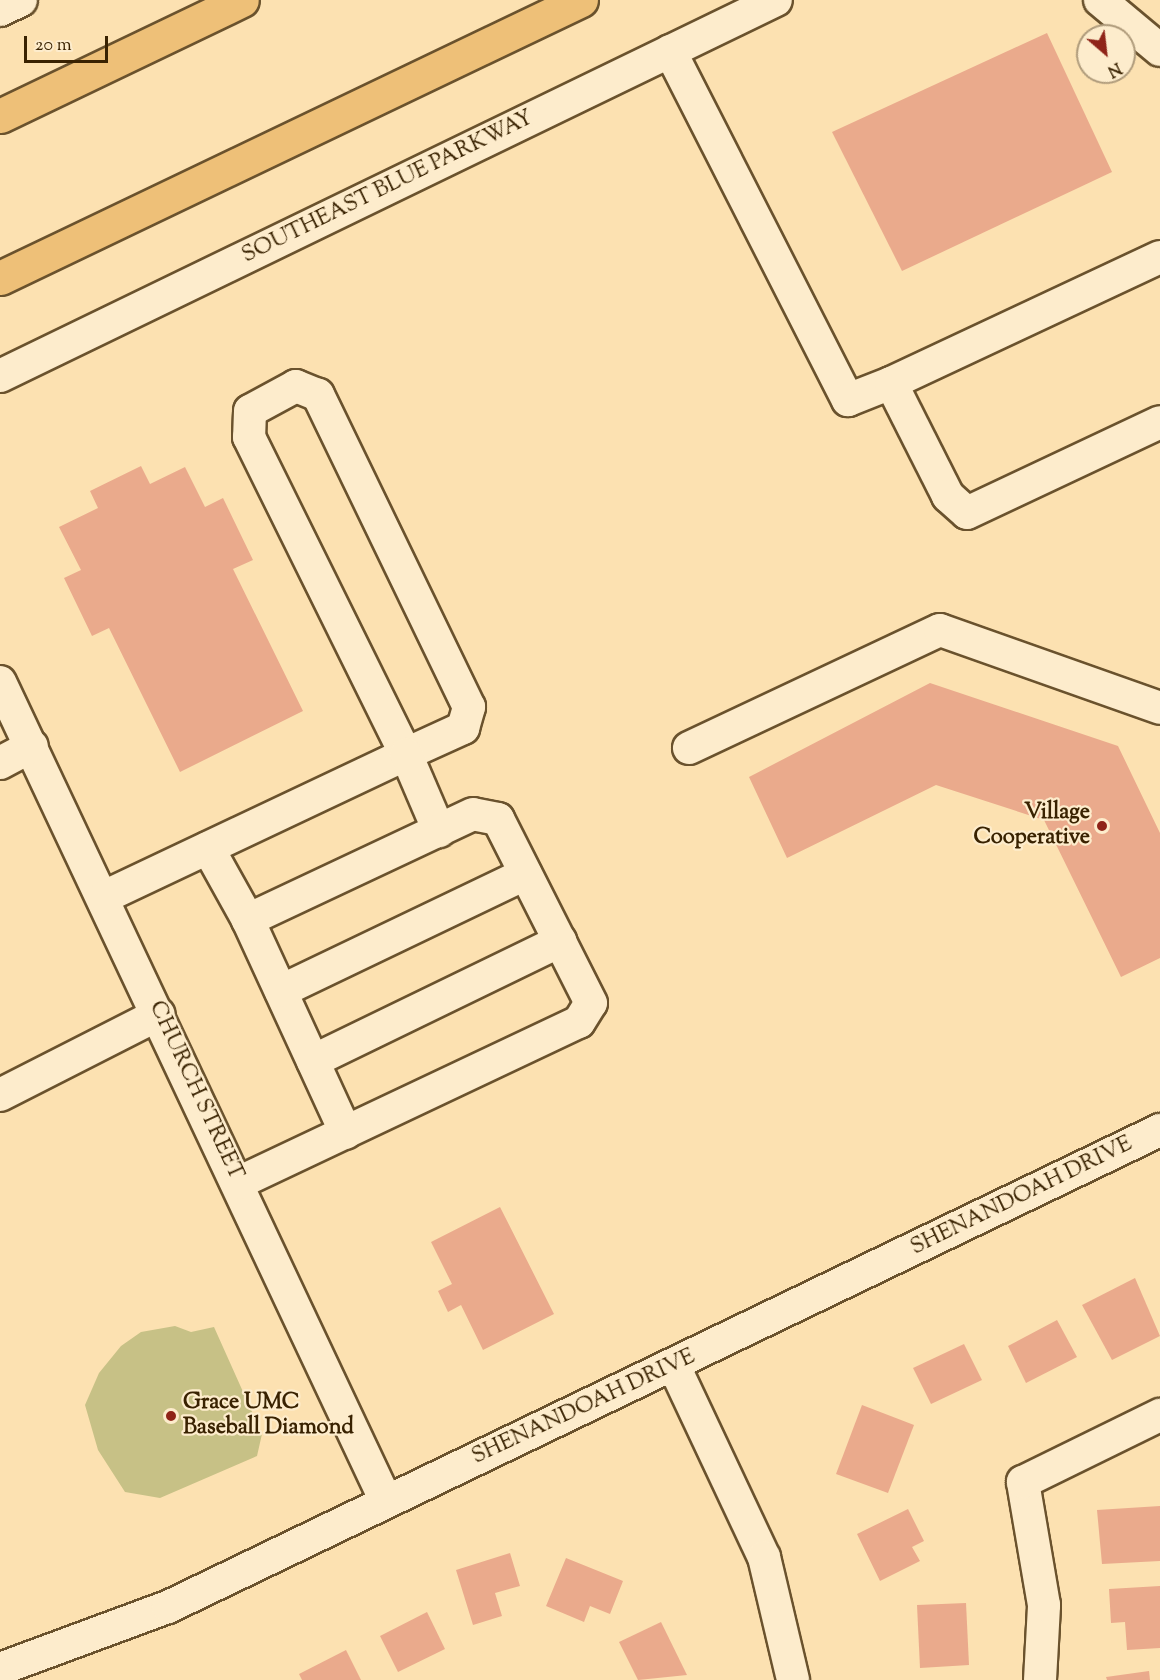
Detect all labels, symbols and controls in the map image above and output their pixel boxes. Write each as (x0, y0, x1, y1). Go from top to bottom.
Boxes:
scale bar (27, 24, 111, 62)
north arrow (1076, 24, 1136, 84)
text: 20 m (35, 33, 72, 59)
text: N (1103, 55, 1125, 82)
street label: SOUTHEAST BLUE PARKWAY (238, 106, 538, 270)
place label: Village Cooperative (974, 800, 1090, 852)
marker: Village Cooperative (1095, 819, 1109, 833)
street label: CHURCH STREET (142, 997, 248, 1185)
street label: SHENANDOAH DRIVE (907, 1132, 1137, 1262)
street label: SHENANDOAH DRIVE (468, 1345, 700, 1471)
place label: Grace UMC Baseball Diamond (183, 1390, 354, 1442)
marker: Grace UMC Baseball Diamond (164, 1409, 178, 1423)

